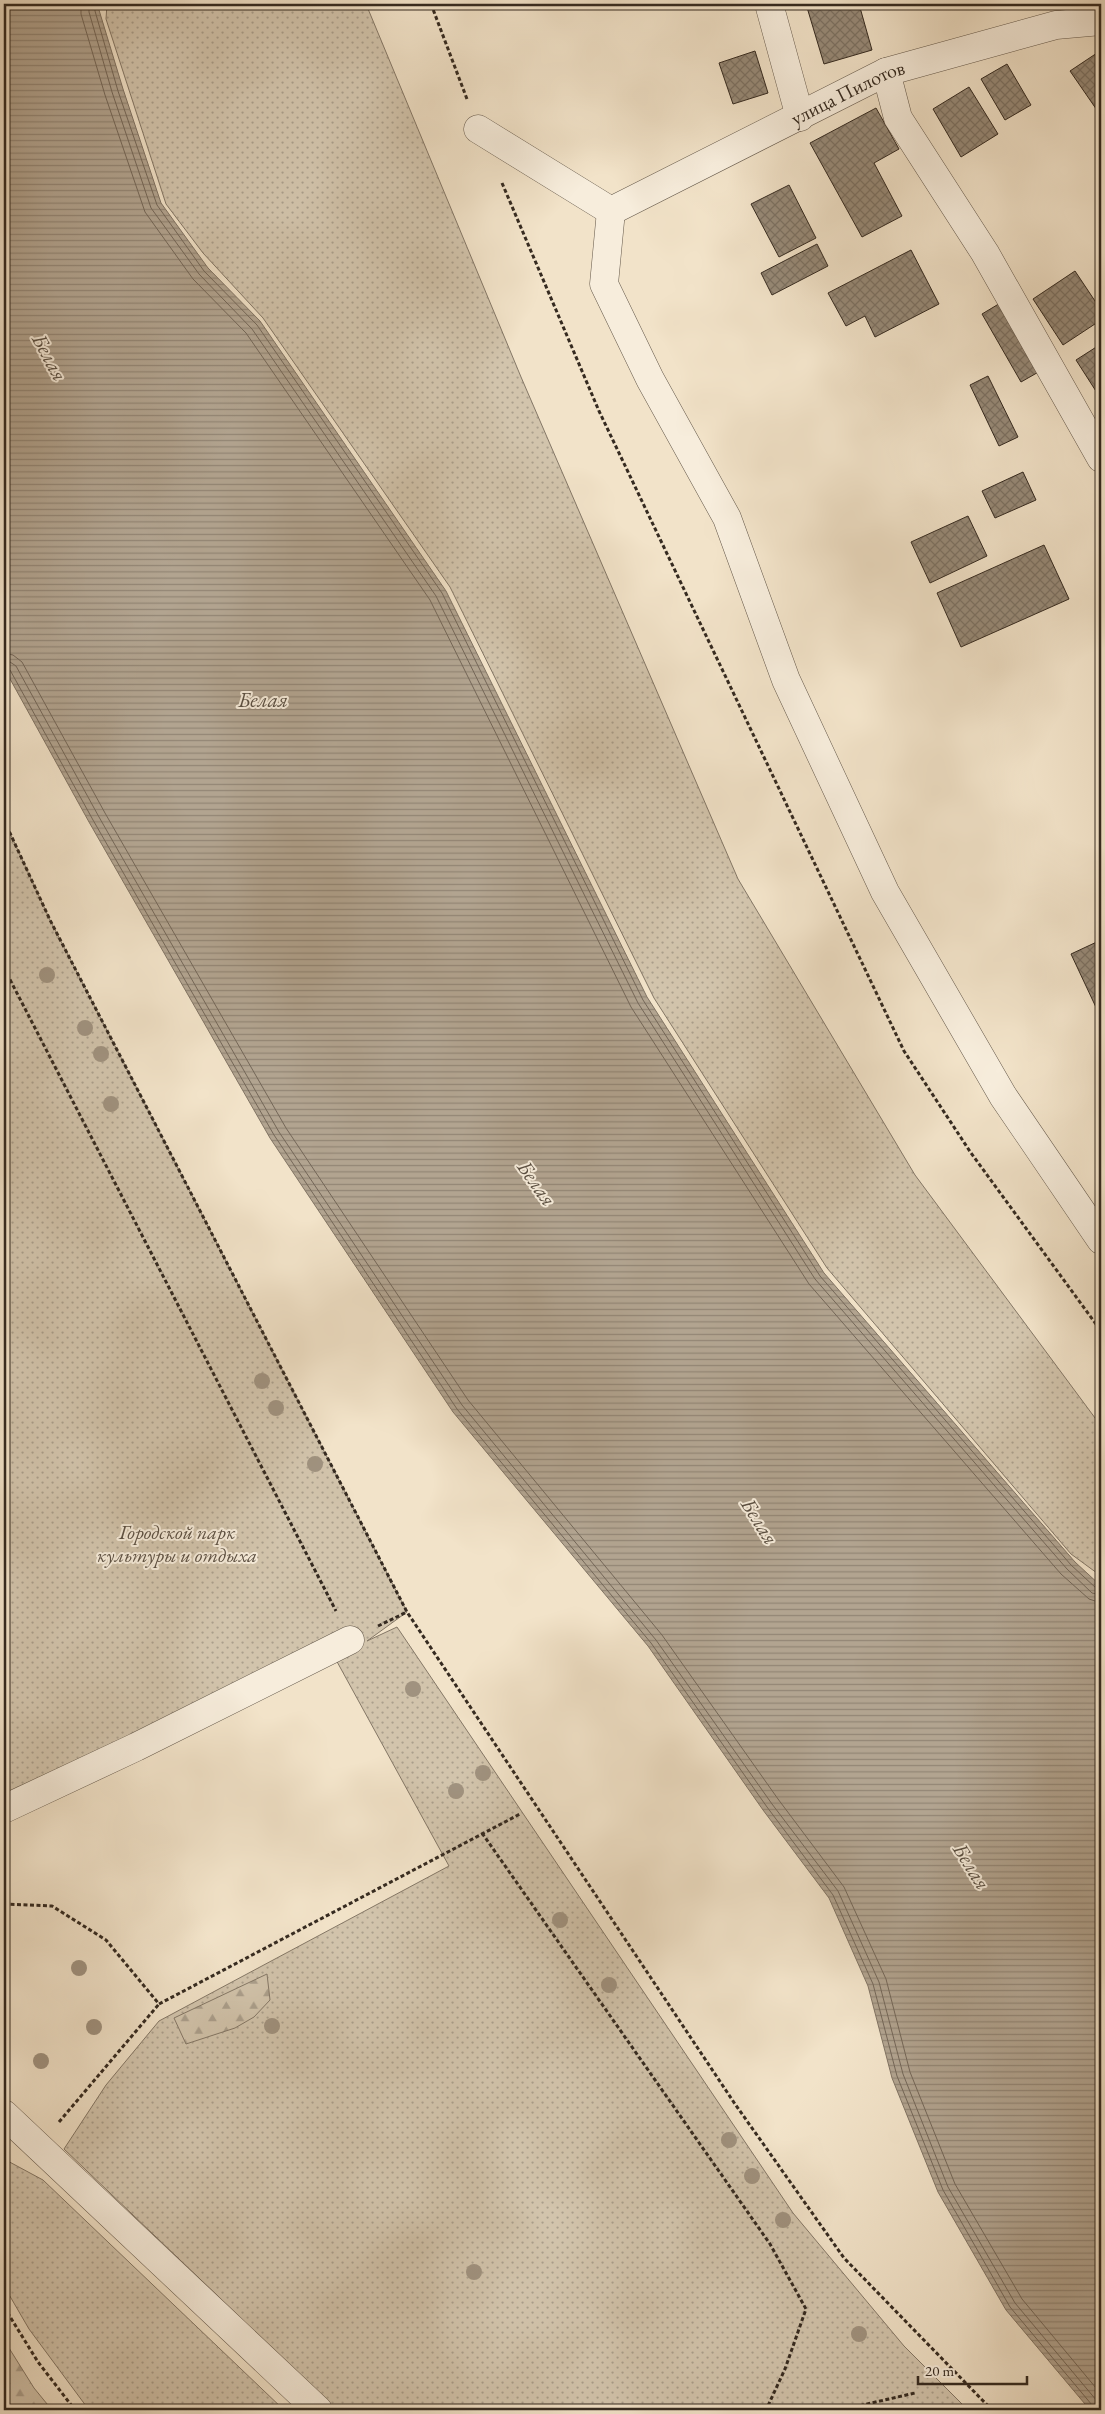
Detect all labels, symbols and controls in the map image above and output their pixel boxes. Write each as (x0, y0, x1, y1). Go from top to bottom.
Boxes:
street label: улица Пилотов (786, 54, 908, 131)
water label: Белая (26, 328, 74, 385)
water label: Белая (237, 686, 288, 713)
water label: Белая (511, 1154, 562, 1211)
water label: Белая (735, 1492, 785, 1549)
park label: Городской парк культуры и отдыха (97, 1519, 257, 1568)
water label: Белая (947, 1837, 997, 1894)
scale bar (918, 2354, 1026, 2386)
text: 20 m (925, 2361, 954, 2380)

